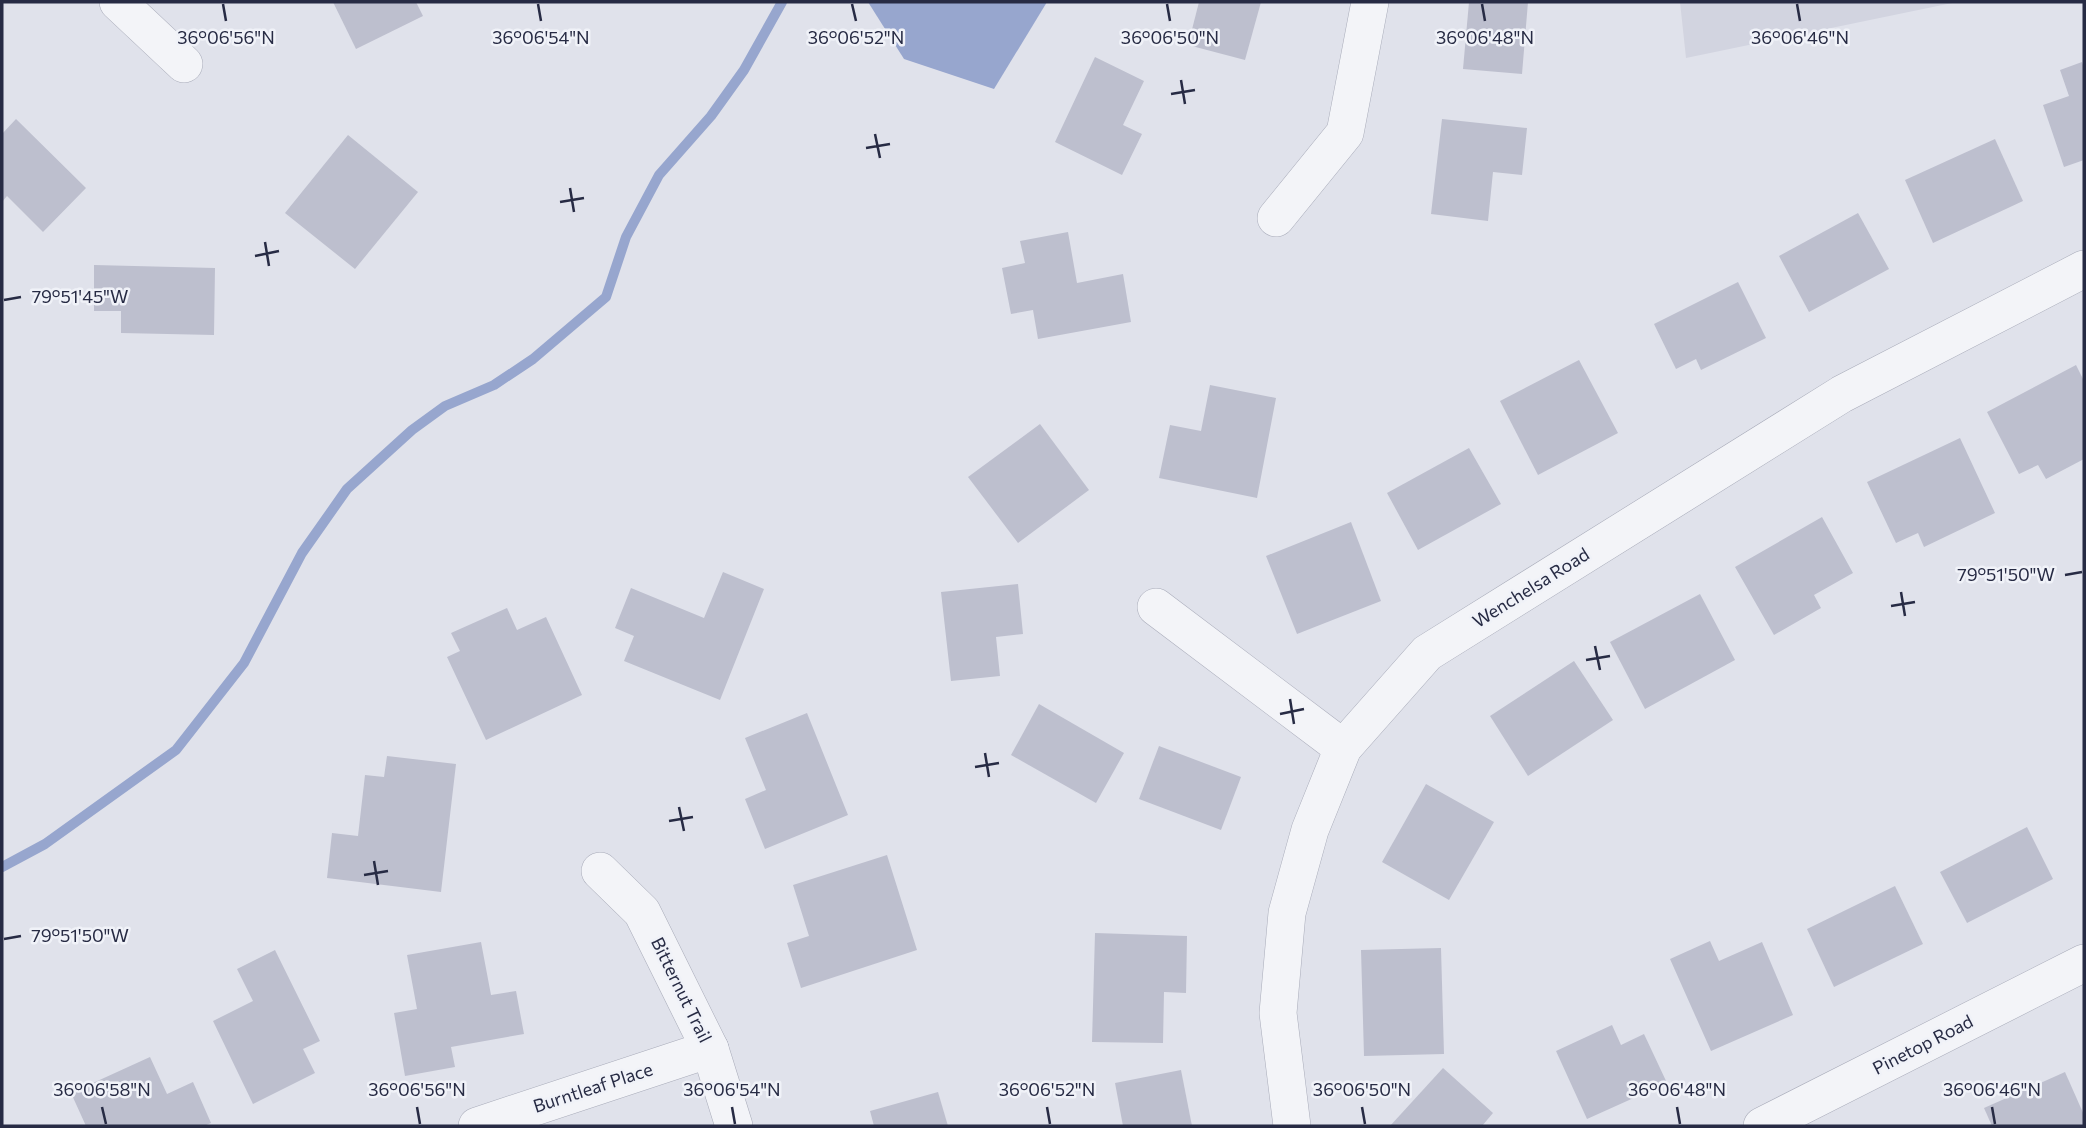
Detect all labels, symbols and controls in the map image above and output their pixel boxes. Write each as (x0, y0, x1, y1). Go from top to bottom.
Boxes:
text: 36°06'56"N (177, 26, 275, 48)
text: 36°06'54"N (492, 26, 590, 48)
text: 36°06'52"N (808, 26, 904, 48)
text: 36°06'50"N (1121, 26, 1219, 48)
text: 36°06'48"N (1436, 26, 1534, 48)
text: 36°06'46"N (1751, 26, 1849, 48)
text: 79°51'45"W (32, 285, 128, 307)
street label: Wenchelsa Road (1468, 543, 1593, 632)
text: 79°51'50"W (1957, 563, 2055, 585)
text: 79°51'50"W (31, 924, 129, 946)
street label: Bitternut Trail (647, 933, 717, 1046)
street label: Pinetop Road (1869, 1009, 1976, 1079)
street label: Burntleaf Place (530, 1057, 655, 1117)
text: 36°06'58"N (53, 1078, 151, 1100)
text: 36°06'56"N (368, 1078, 466, 1100)
text: 36°06'54"N (683, 1078, 781, 1100)
text: 36°06'52"N (999, 1078, 1095, 1100)
text: 36°06'50"N (1313, 1078, 1411, 1100)
text: 36°06'48"N (1628, 1078, 1726, 1100)
text: 36°06'46"N (1943, 1078, 2041, 1100)

